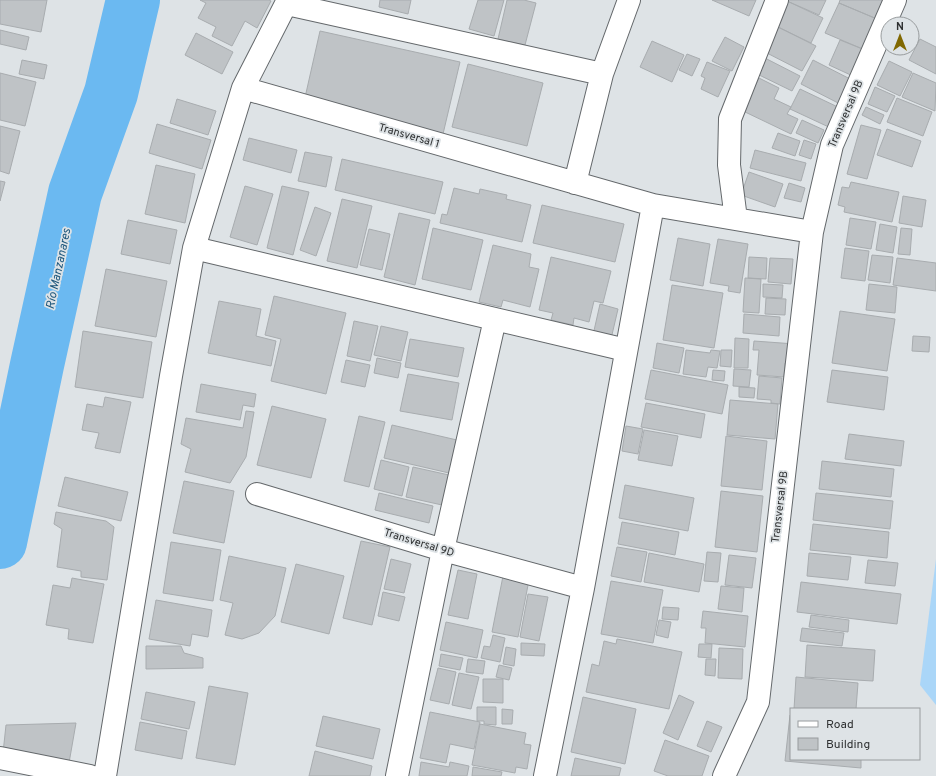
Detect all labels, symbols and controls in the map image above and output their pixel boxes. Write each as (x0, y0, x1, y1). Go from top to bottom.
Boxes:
north arrow (880, 16, 920, 56)
text: N (896, 20, 904, 34)
street label: Transversal 9B (825, 78, 867, 150)
street label: Transversal 1 (377, 121, 441, 151)
water label: Río Manzanares (43, 227, 75, 311)
street label: Transversal 9B (769, 470, 791, 544)
street label: Transversal 9D (382, 526, 456, 560)
legend (790, 708, 920, 760)
text: Road (826, 717, 854, 733)
text: Building (826, 737, 870, 753)

